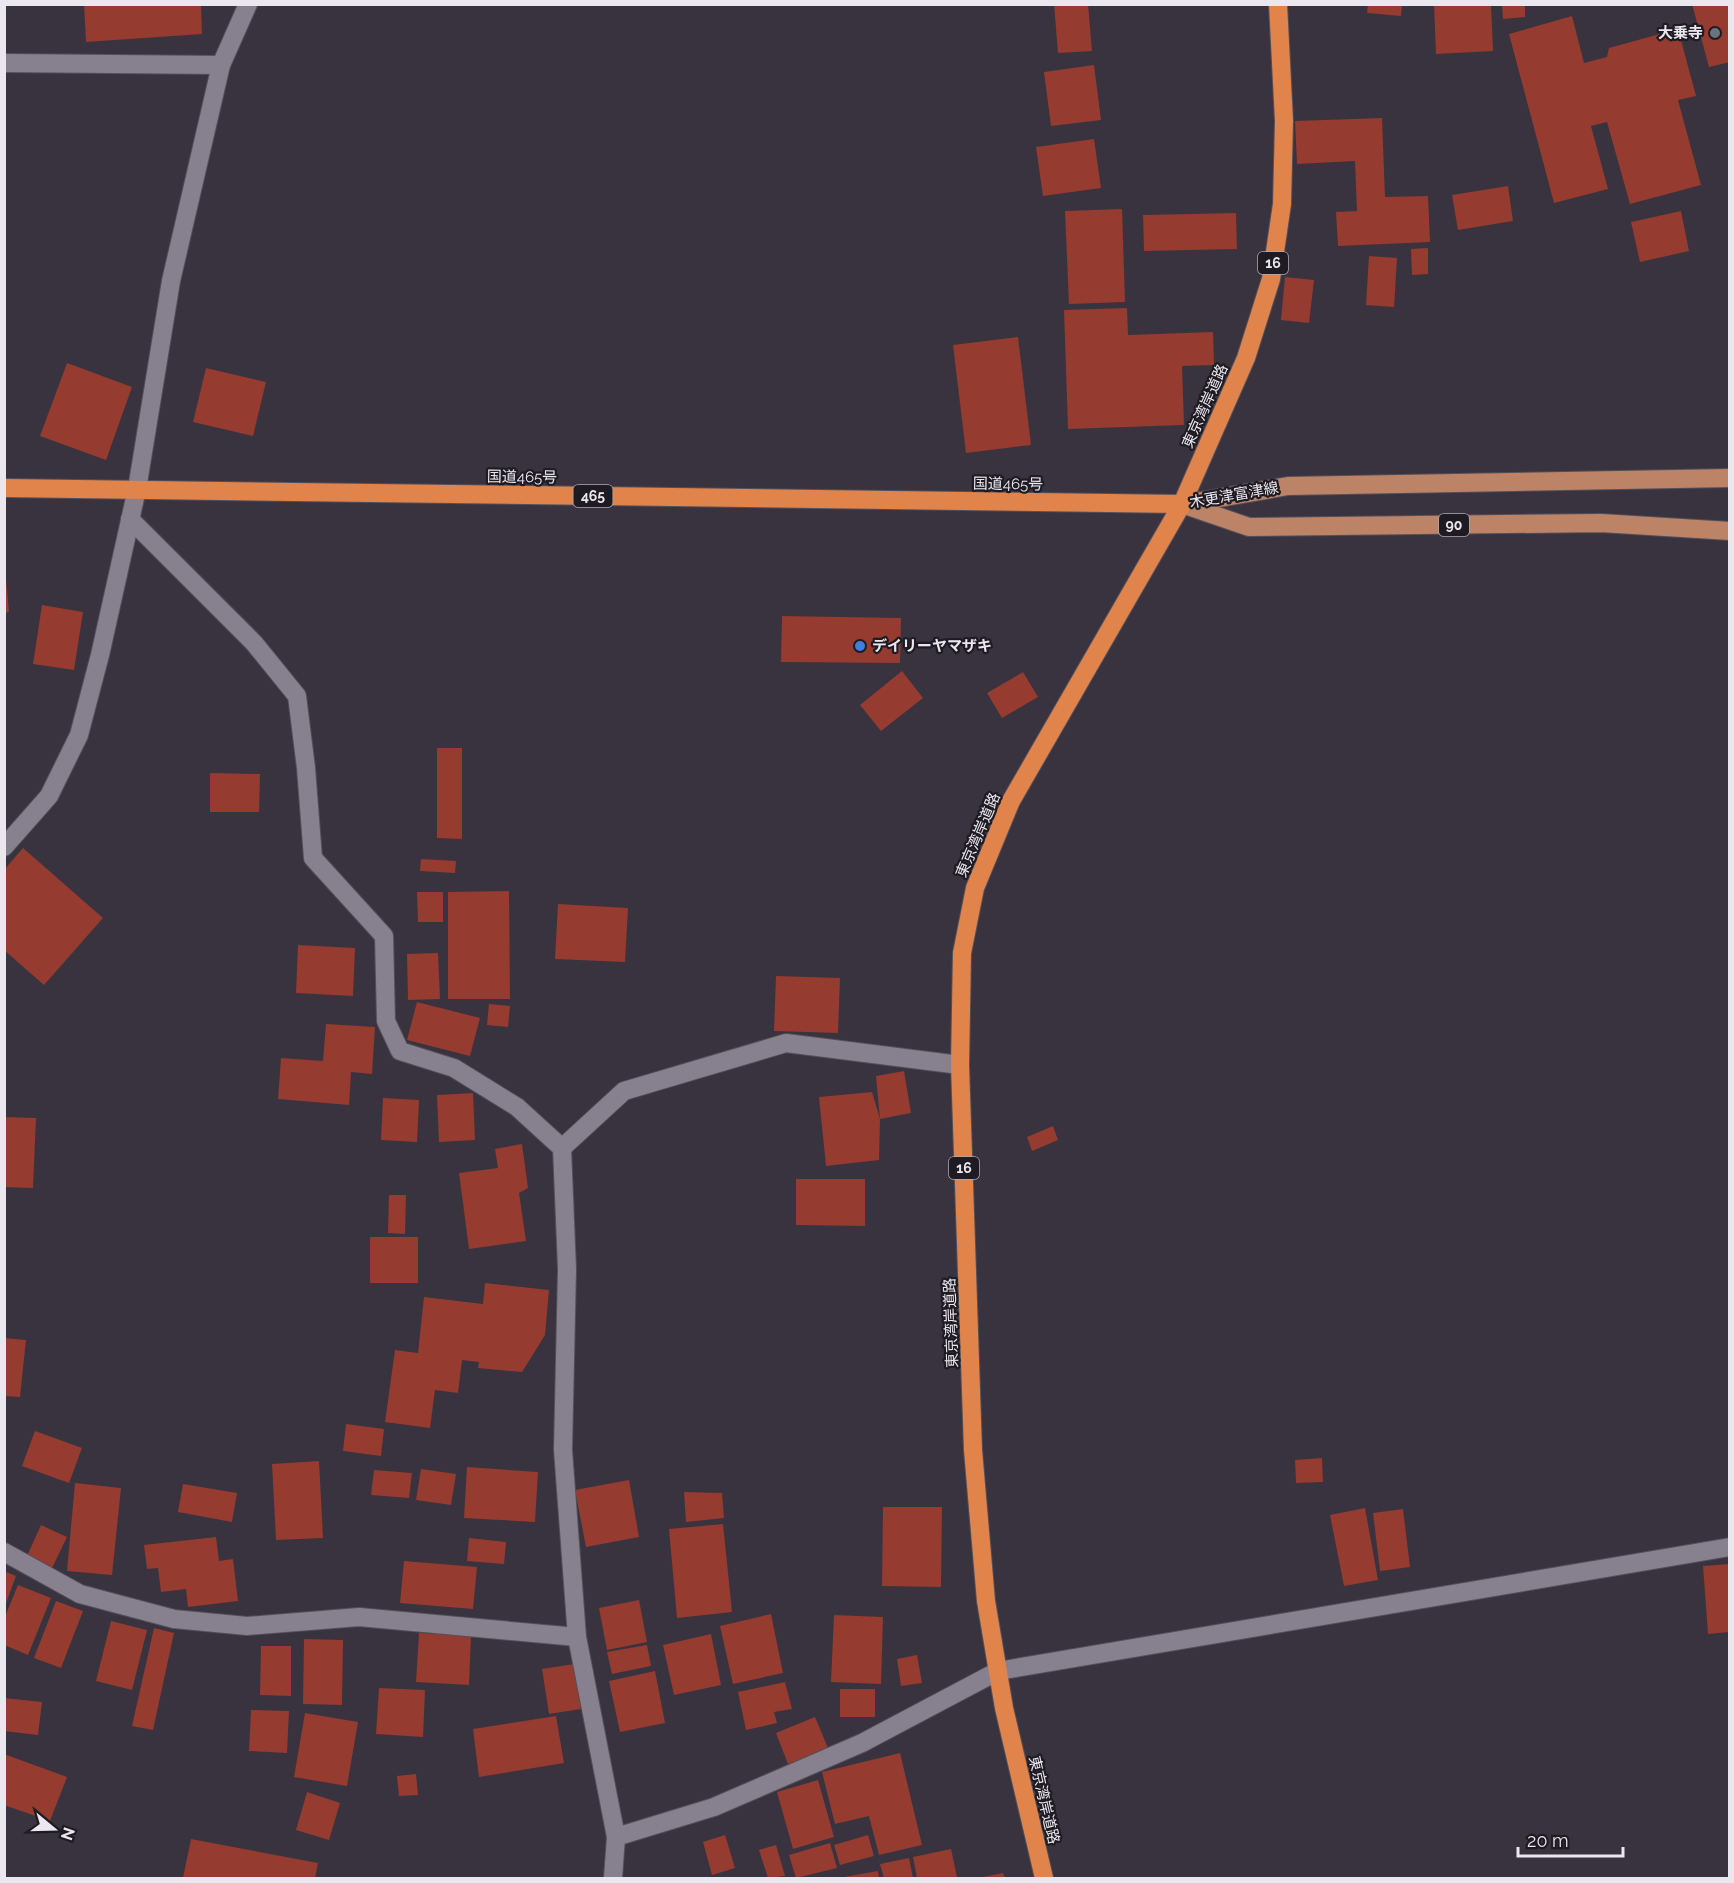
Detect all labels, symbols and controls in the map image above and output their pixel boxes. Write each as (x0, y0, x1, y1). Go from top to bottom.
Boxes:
place label: 大乗寺 (1658, 24, 1703, 42)
marker: 大乗寺 (1708, 26, 1722, 40)
road number: 16 (1258, 252, 1288, 274)
street label: 東京湾岸道路 (1178, 361, 1232, 451)
street label: 国道465号 (487, 467, 557, 487)
street label: 国道465号 (973, 474, 1043, 494)
street label: 木更津富津線 (1188, 478, 1280, 512)
road number: 465 (574, 485, 612, 507)
road number: 90 (1439, 514, 1469, 536)
place label: デイリーヤマザキ (872, 637, 992, 655)
marker: デイリーヤマザキ (853, 639, 867, 653)
street label: 東京湾岸道路 (952, 790, 1004, 880)
road number: 16 (949, 1157, 979, 1179)
street label: 東京湾岸道路 (940, 1278, 962, 1368)
street label: 東京湾岸道路 (1025, 1754, 1063, 1846)
north arrow (24, 1799, 84, 1859)
scale bar (1518, 1820, 1623, 1858)
text: N (57, 1825, 79, 1843)
text: 20 m (1527, 1830, 1569, 1851)

